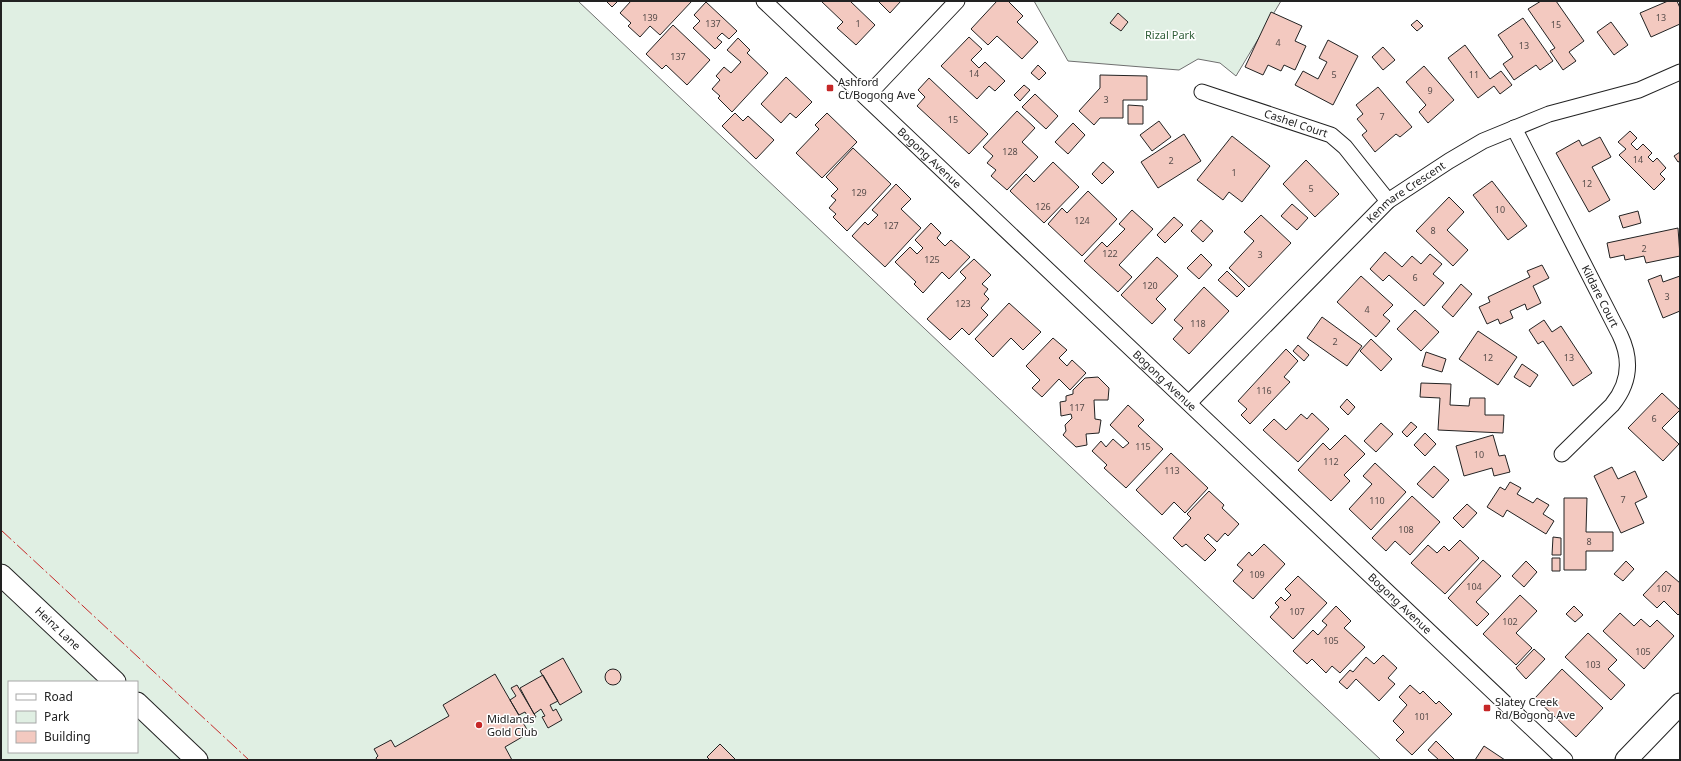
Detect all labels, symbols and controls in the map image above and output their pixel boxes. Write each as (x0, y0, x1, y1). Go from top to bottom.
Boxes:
house number: 139 (642, 11, 658, 24)
house number: 13 (1656, 11, 1666, 24)
house number: 137 (705, 17, 721, 30)
house number: 1 (855, 17, 861, 30)
house number: 15 (1551, 18, 1561, 31)
park label: Rizal Park (1145, 27, 1195, 42)
house number: 4 (1275, 36, 1281, 49)
house number: 13 (1519, 39, 1529, 52)
house number: 137 (670, 50, 686, 63)
house number: 14 (969, 67, 979, 80)
house number: 5 (1331, 68, 1337, 81)
house number: 11 (1469, 68, 1479, 81)
place label: Ashford Ct/Bogong Ave (838, 74, 915, 102)
marker: Ashford Ct/Bogong Ave (825, 83, 835, 93)
house number: 9 (1427, 84, 1433, 97)
house number: 3 (1103, 93, 1109, 106)
street label: Cashel Court (1262, 105, 1330, 140)
house number: 7 (1379, 110, 1385, 123)
house number: 15 (948, 113, 958, 126)
street label: Bogong Avenue (895, 124, 965, 191)
house number: 128 (1002, 145, 1018, 158)
house number: 14 (1633, 153, 1643, 166)
house number: 2 (1168, 154, 1174, 167)
street label: Kenmare Crescent (1363, 158, 1448, 226)
house number: 1 (1231, 166, 1237, 179)
house number: 12 (1582, 177, 1592, 190)
house number: 5 (1308, 182, 1314, 195)
house number: 129 (851, 186, 867, 199)
house number: 126 (1035, 200, 1051, 213)
house number: 10 (1495, 203, 1505, 216)
house number: 124 (1074, 214, 1090, 227)
house number: 127 (883, 219, 899, 232)
house number: 8 (1430, 224, 1436, 237)
house number: 2 (1641, 242, 1647, 255)
house number: 122 (1102, 247, 1118, 260)
house number: 3 (1257, 248, 1263, 261)
house number: 125 (924, 253, 940, 266)
street label: Kildare Court (1578, 262, 1623, 330)
house number: 6 (1412, 271, 1418, 284)
house number: 120 (1142, 279, 1158, 292)
house number: 3 (1664, 290, 1670, 303)
house number: 123 (955, 297, 971, 310)
house number: 4 (1364, 303, 1370, 316)
house number: 118 (1190, 317, 1206, 330)
house number: 2 (1332, 335, 1338, 348)
street label: Bogong Avenue (1130, 347, 1200, 414)
house number: 12 (1483, 351, 1493, 364)
house number: 13 (1564, 351, 1574, 364)
house number: 116 (1256, 384, 1272, 397)
house number: 117 (1069, 401, 1085, 414)
house number: 6 (1651, 412, 1657, 425)
house number: 115 (1135, 440, 1151, 453)
house number: 10 (1474, 448, 1484, 461)
house number: 112 (1323, 455, 1339, 468)
house number: 113 (1164, 464, 1180, 477)
house number: 7 (1620, 493, 1626, 506)
house number: 110 (1369, 494, 1385, 507)
house number: 108 (1398, 523, 1414, 536)
house number: 8 (1586, 535, 1592, 548)
house number: 109 (1249, 568, 1265, 581)
street label: Bogong Avenue (1365, 569, 1435, 637)
house number: 104 (1466, 580, 1482, 593)
house number: 107 (1656, 582, 1672, 595)
street label: Heinz Lane (32, 603, 84, 653)
house number: 107 (1289, 605, 1305, 618)
house number: 102 (1502, 615, 1518, 628)
house number: 105 (1323, 634, 1339, 647)
house number: 105 (1635, 645, 1651, 658)
house number: 103 (1585, 658, 1601, 671)
legend (8, 681, 138, 753)
text: Road (44, 688, 73, 705)
place label: Slatey Creek Rd/Bogong Ave (1495, 694, 1575, 722)
marker: Slatey Creek Rd/Bogong Ave (1482, 703, 1492, 713)
text: Park (44, 708, 70, 725)
house number: 101 (1414, 710, 1430, 723)
place label: Midlands Gold Club (487, 711, 538, 739)
marker: Midlands Gold Club (474, 720, 484, 730)
text: Building (44, 728, 91, 745)

